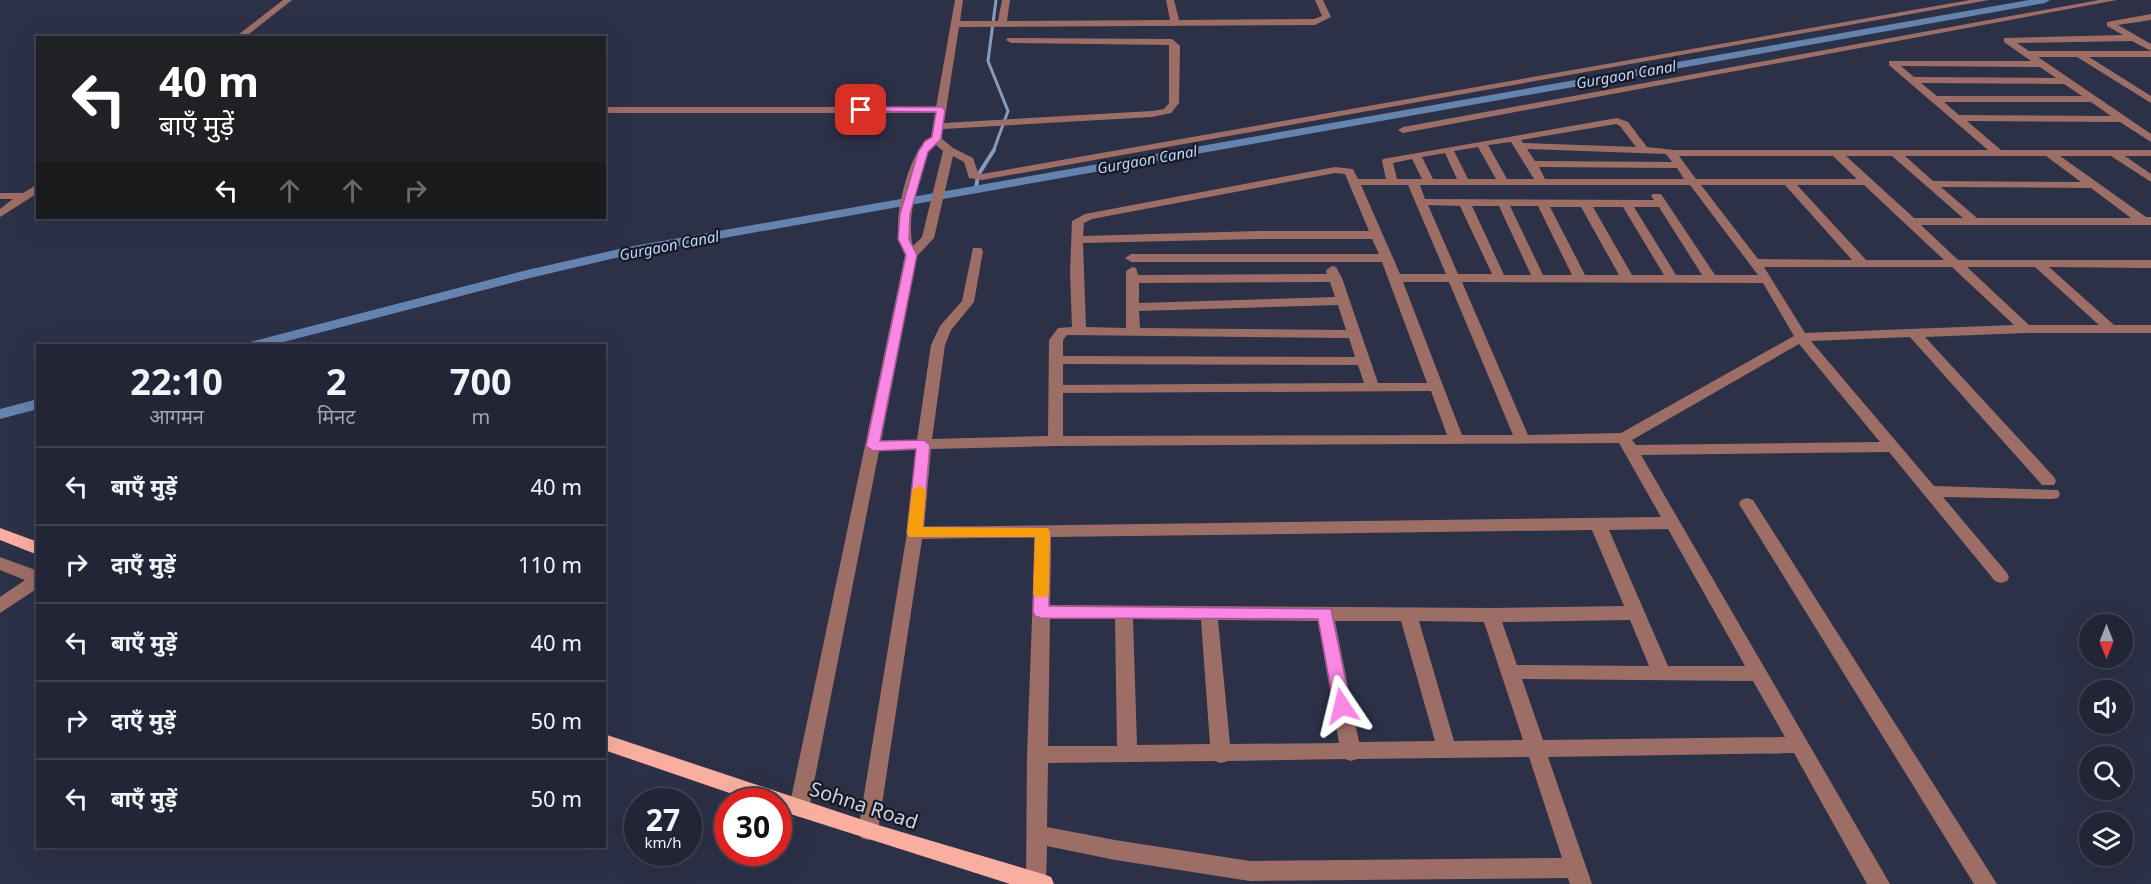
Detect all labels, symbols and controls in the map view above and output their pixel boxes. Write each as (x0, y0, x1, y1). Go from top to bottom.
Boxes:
text: 40 m (159, 52, 259, 109)
water label: Gurgaon Canal (1574, 55, 1679, 93)
icon: left (60, 60, 138, 138)
pin (835, 84, 886, 135)
icon: arrive (844, 93, 877, 126)
text: बाएँ मुड़ें (159, 106, 234, 143)
water label: Gurgaon Canal (1095, 140, 1200, 178)
icon: left (210, 174, 243, 207)
icon: ahead (273, 174, 306, 207)
icon: ahead (336, 174, 369, 207)
icon: right (399, 174, 432, 207)
water label: Gurgaon Canal (617, 225, 722, 264)
text: 22:10 (130, 357, 223, 406)
text: 2 (326, 357, 347, 406)
text: 700 (450, 357, 512, 406)
text: आगमन (149, 403, 204, 430)
text: मिनट (317, 403, 356, 430)
text: m (471, 403, 490, 430)
icon: left (60, 470, 93, 503)
text: बाएँ मुड़ें (111, 471, 177, 501)
text: 40 m (531, 471, 582, 501)
icon: right (60, 548, 93, 581)
text: दाएँ मुड़ें (111, 549, 176, 579)
text: 110 m (518, 549, 582, 579)
north arrow (2079, 614, 2133, 668)
map controls (2079, 614, 2133, 866)
icon: left (60, 626, 93, 659)
text: बाएँ मुड़ें (111, 627, 177, 657)
text: 40 m (531, 627, 582, 657)
position arrow (1310, 674, 1374, 738)
button: sound (2079, 680, 2133, 734)
icon: right (60, 704, 93, 737)
text: दाएँ मुड़ें (111, 705, 176, 735)
text: 50 m (531, 705, 582, 735)
button: search (2079, 746, 2133, 800)
street label: Sohna Road (806, 775, 922, 835)
icon: left (60, 782, 93, 815)
text: बाएँ मुड़ें (111, 783, 177, 813)
text: 50 m (531, 783, 582, 813)
speed limit sign: 30 (714, 788, 792, 866)
text: 27 (646, 799, 680, 840)
button: layers (2079, 812, 2133, 866)
text: km/h (645, 832, 681, 852)

